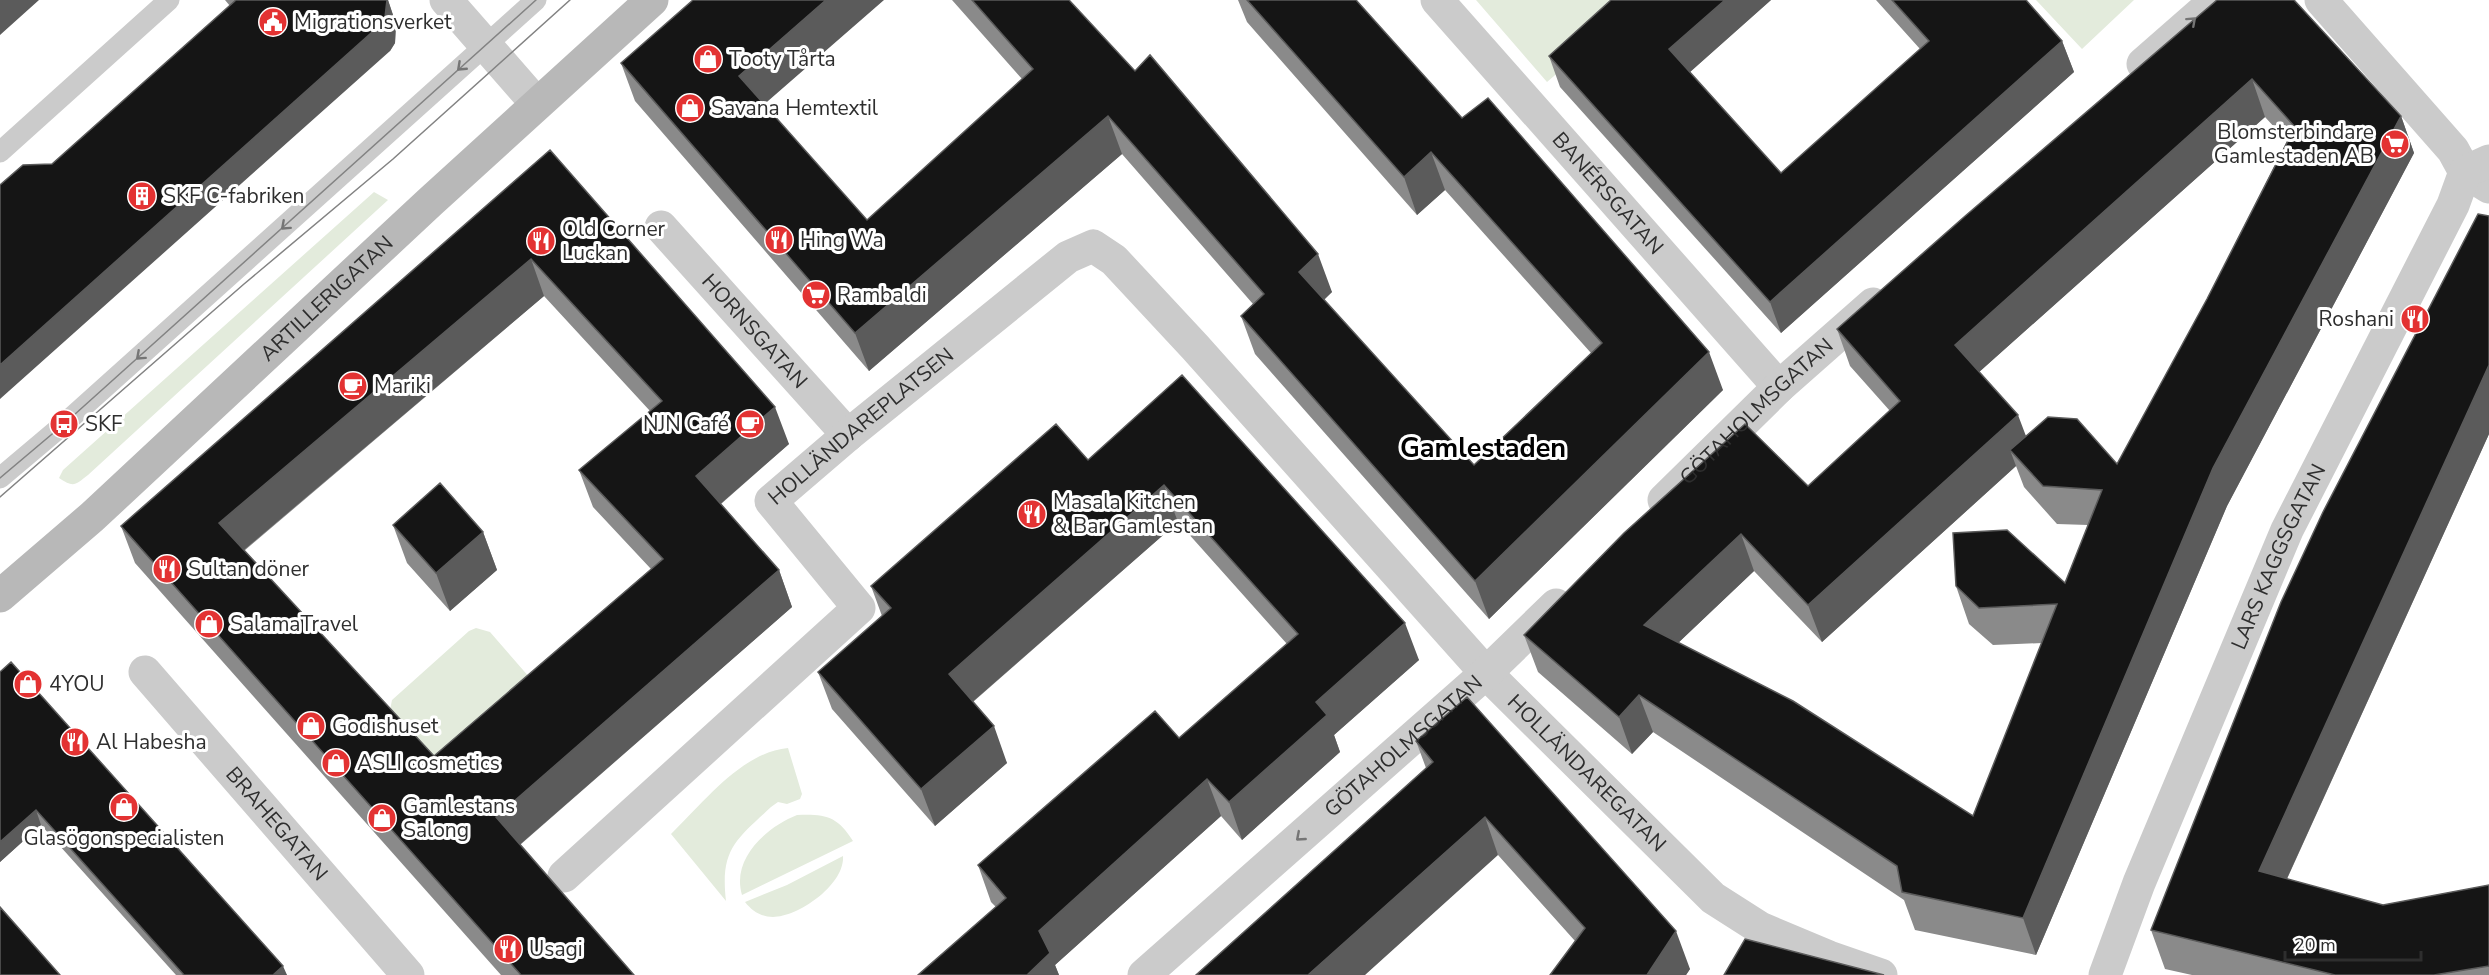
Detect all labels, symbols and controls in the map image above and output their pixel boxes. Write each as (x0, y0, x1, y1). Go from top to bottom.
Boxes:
public building icon: Migrationsverket (257, 6, 289, 38)
place label: Migrationsverket (294, 8, 452, 36)
one-way arrow (2185, 17, 2196, 28)
shop icon: Tooty Tårta (692, 43, 724, 75)
place label: Tooty Tårta (729, 45, 836, 73)
one-way arrow (457, 60, 467, 71)
shop icon: Savana Hemtextil (674, 92, 706, 124)
place label: Savana Hemtextil (711, 94, 879, 122)
place label: Blomsterbindare Gamlestaden AB (2214, 118, 2374, 170)
street label: BANÉRSGATAN (1546, 126, 1670, 261)
supermarket icon: Blomsterbindare Gamlestaden AB (2379, 128, 2411, 160)
building icon: SKF C-fabriken (126, 180, 158, 212)
place label: SKF C-fabriken (163, 182, 304, 210)
place label: Old Corner Luckan (562, 215, 666, 267)
one-way arrow (281, 219, 292, 230)
restaurant icon: Hing Wa (763, 224, 795, 256)
restaurant icon: Old Corner Luckan (525, 225, 557, 257)
place label: Hing Wa (800, 226, 884, 254)
street label: ARTILLERIGATAN (254, 229, 399, 367)
street label: HORNSGATAN (696, 268, 814, 395)
supermarket icon: Rambaldi (800, 279, 832, 311)
place label: Rambaldi (837, 281, 927, 309)
restaurant icon: Roshani (2399, 303, 2431, 335)
place label: Roshani (2319, 305, 2394, 333)
street label: GÖTAHOLMSGATAN (1673, 332, 1839, 491)
street label: HOLLÄNDAREPLATSEN (762, 341, 959, 511)
one-way arrow (136, 349, 147, 360)
cafe icon: Mariki (337, 370, 369, 402)
place label: Mariki (374, 372, 431, 400)
bus stop icon: SKF (48, 408, 80, 440)
cafe icon: NJN Café (734, 408, 766, 440)
place label: SKF (85, 410, 123, 438)
place label: NJN Café (643, 410, 729, 438)
district label: Gamlestaden (1400, 430, 1566, 467)
street label: LARS KAGGSGATAN (2225, 459, 2332, 654)
place label: Masala Kitchen & Bar Gamlestan (1053, 488, 1213, 540)
restaurant icon: Masala Kitchen & Bar Gamlestan (1016, 498, 1048, 530)
restaurant icon: Sultan döner (151, 553, 183, 585)
place label: Sultan döner (188, 555, 310, 583)
shop icon: SalamaTravel (193, 608, 225, 640)
place label: SalamaTravel (230, 610, 359, 638)
shop icon: 4YOU (12, 668, 44, 700)
street label: GÖTAHOLMSGATAN (1318, 669, 1488, 823)
place label: 4YOU (49, 670, 105, 698)
street label: HOLLÄNDAREGATAN (1501, 688, 1672, 858)
shop icon: Godishuset (295, 710, 327, 742)
place label: Godishuset (332, 712, 439, 740)
restaurant icon: Al Habesha (59, 726, 91, 758)
place label: Al Habesha (96, 728, 207, 756)
shop icon: ASLI cosmetics (320, 747, 352, 779)
place label: ASLI cosmetics (357, 749, 500, 777)
street label: BRAHEGATAN (220, 761, 334, 887)
shop icon: Glasögonspecialisten (108, 791, 140, 823)
place label: Gamlestans Salong (403, 792, 515, 844)
shop icon: Gamlestans Salong (366, 802, 398, 834)
place label: Glasögonspecialisten (24, 824, 224, 852)
one-way arrow (1296, 830, 1307, 841)
scale bar (2285, 924, 2422, 962)
restaurant icon: Usagi (492, 933, 524, 965)
text: 20 m (2294, 933, 2336, 957)
place label: Usagi (529, 935, 583, 963)

